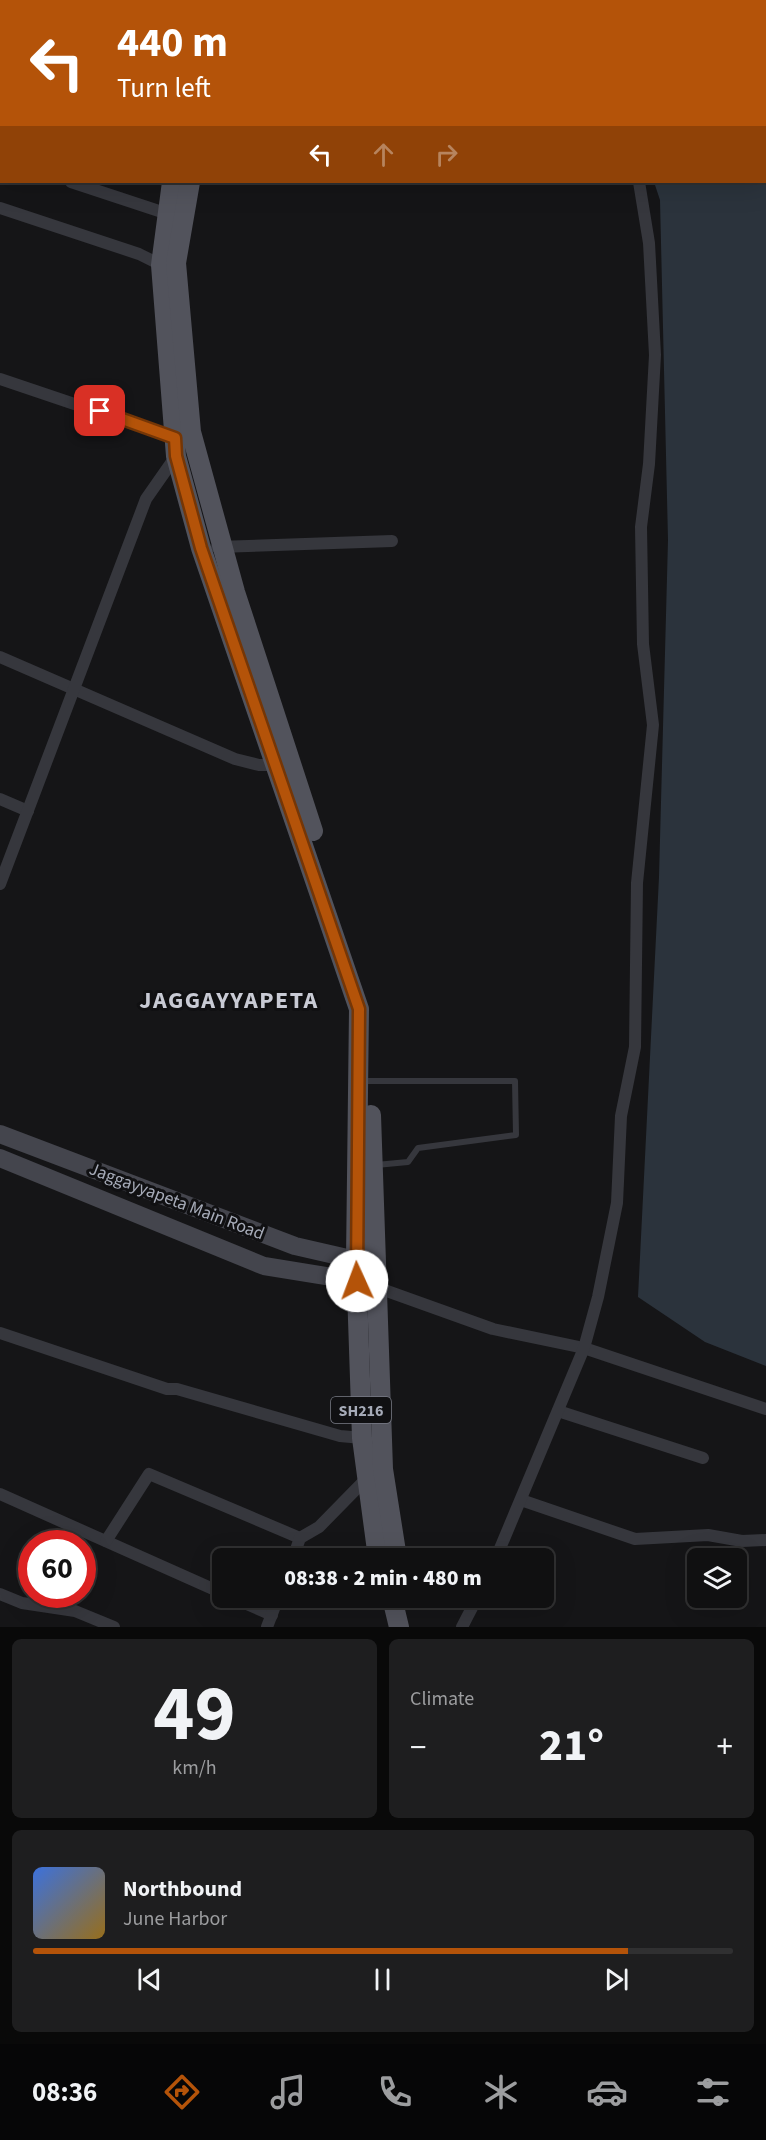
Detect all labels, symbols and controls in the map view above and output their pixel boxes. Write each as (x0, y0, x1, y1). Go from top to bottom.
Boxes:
text: 440 m (117, 13, 228, 73)
icon: left (18, 24, 96, 102)
text: Turn left (117, 69, 211, 108)
icon: left (304, 138, 337, 171)
icon: ahead (367, 138, 400, 171)
icon: right (430, 138, 463, 171)
pin (74, 385, 125, 436)
icon: arrive (83, 394, 116, 427)
district label: JAGGAYYAPETA (139, 983, 319, 1018)
street label: Jaggayyapeta Main Road (86, 1156, 268, 1246)
position arrow (325, 1249, 389, 1313)
road number: SH216 (331, 1397, 391, 1423)
speed limit sign: 60 (18, 1530, 96, 1608)
map controls (687, 1548, 747, 1608)
button: layers (687, 1548, 747, 1608)
text: 08:38 · 2 min · 480 m (284, 1562, 482, 1594)
text: 49 (153, 1659, 236, 1770)
text: Climate (410, 1685, 474, 1713)
text: 21° (539, 1714, 604, 1778)
text: − (410, 1724, 426, 1771)
text: + (717, 1724, 733, 1771)
text: km/h (172, 1754, 217, 1782)
text: Northbound (123, 1873, 242, 1905)
text: June Harbor (123, 1905, 227, 1933)
icon: previous (133, 1963, 166, 1996)
icon: pause (366, 1963, 399, 1996)
icon: next (600, 1963, 633, 1996)
icon: directions (161, 2071, 203, 2113)
icon: music (267, 2071, 309, 2113)
icon: phone (374, 2071, 416, 2113)
icon: climate (480, 2071, 522, 2113)
icon: car (586, 2071, 628, 2113)
icon: filters (692, 2071, 734, 2113)
text: 08:36 (32, 2073, 97, 2112)

